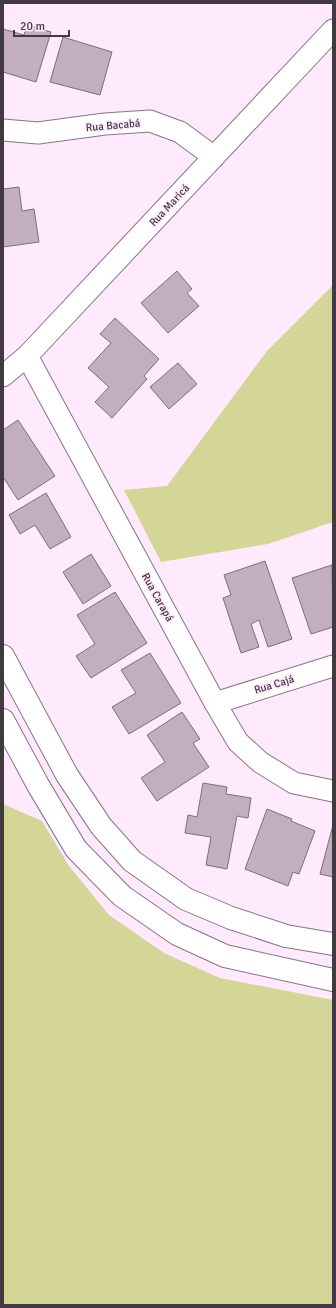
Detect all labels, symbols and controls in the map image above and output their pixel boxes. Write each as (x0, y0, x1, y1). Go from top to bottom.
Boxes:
scale bar (14, 12, 69, 38)
text: 20 m (20, 19, 45, 34)
street label: Rua Bacabá (85, 117, 141, 134)
street label: Rua Maricá (147, 181, 192, 229)
street label: Rua Carapá (139, 571, 176, 624)
street label: Rua Cajá (253, 672, 296, 697)

